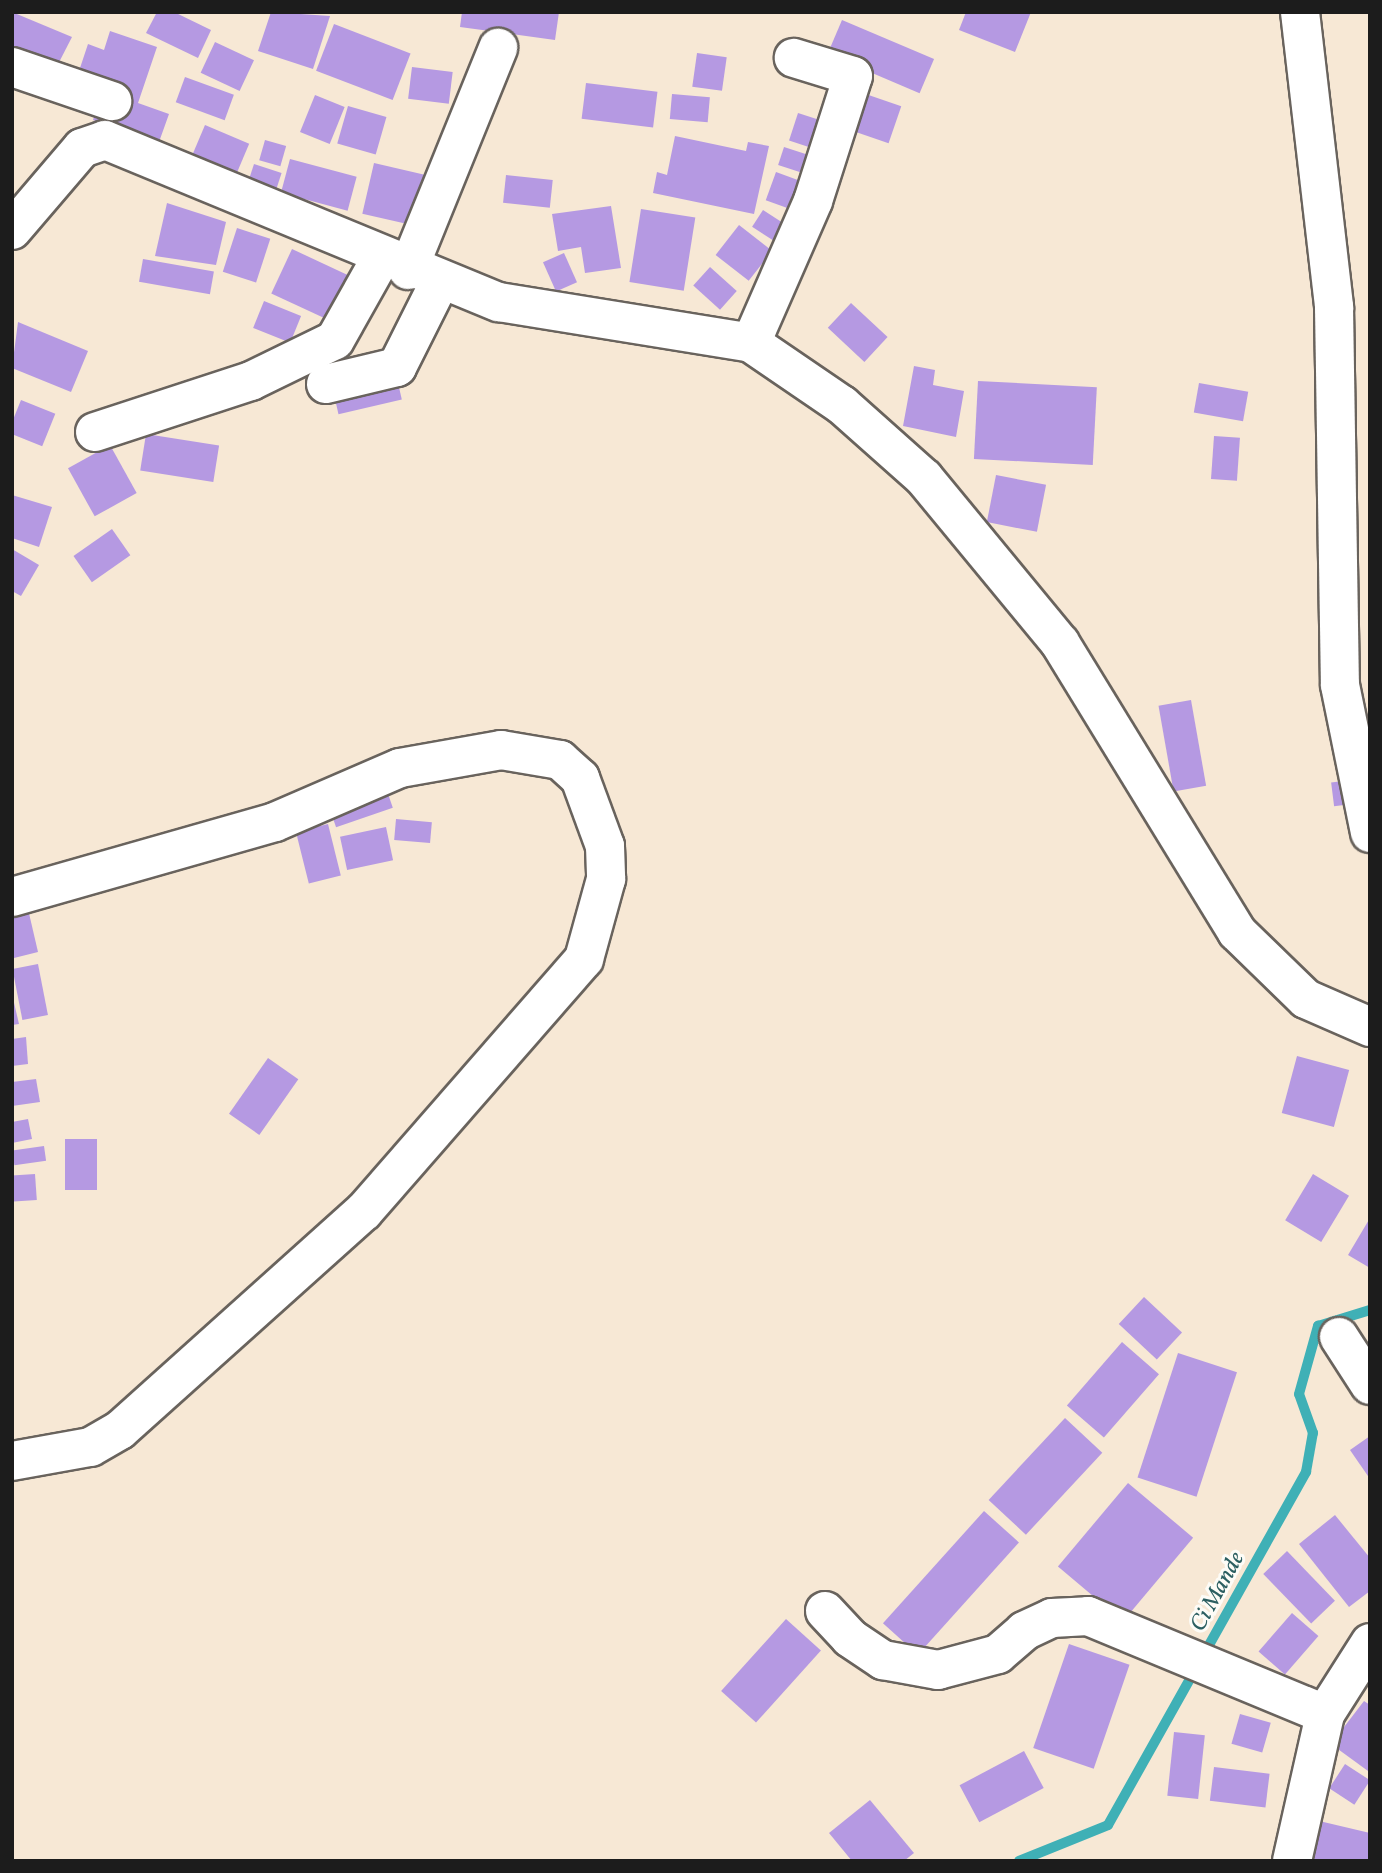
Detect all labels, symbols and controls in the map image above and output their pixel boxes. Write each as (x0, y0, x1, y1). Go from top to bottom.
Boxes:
water label: Ci Mande (1185, 1547, 1251, 1637)

